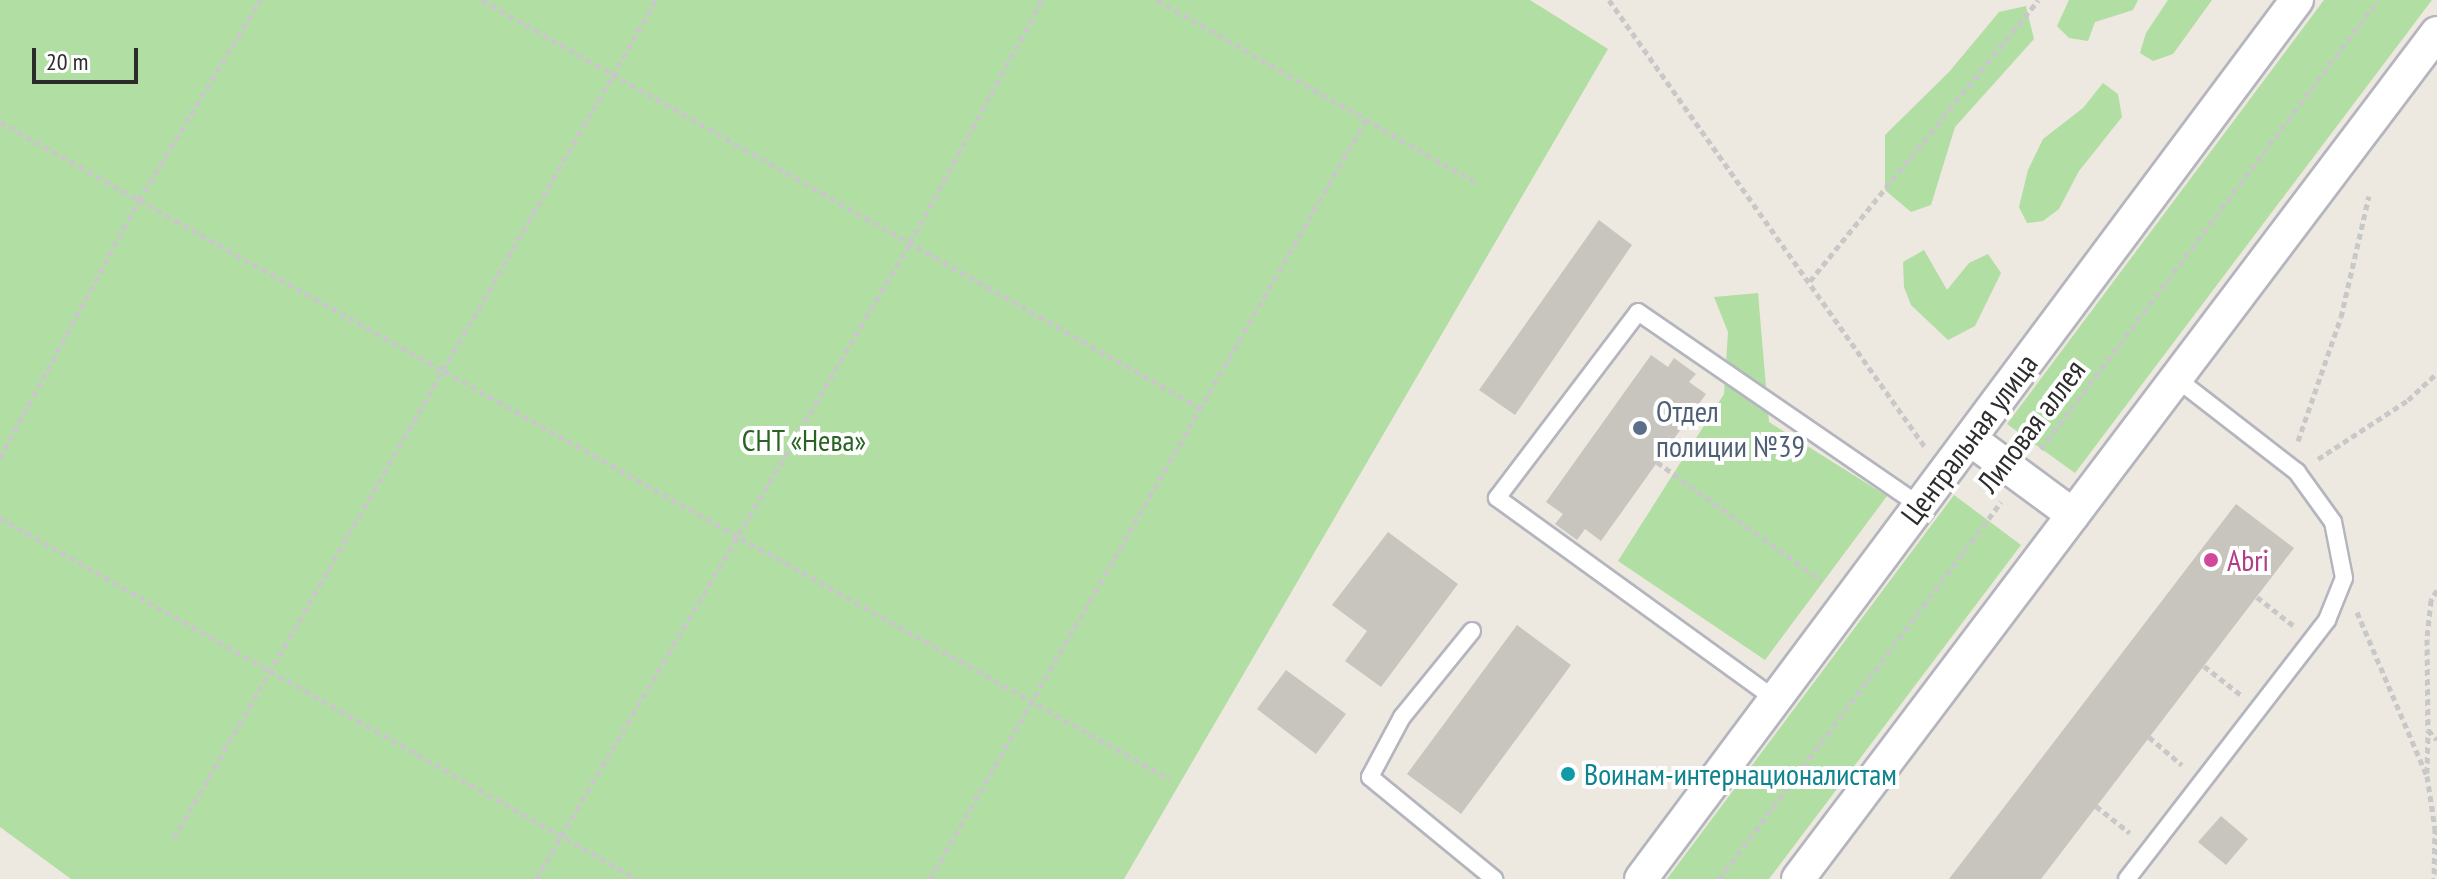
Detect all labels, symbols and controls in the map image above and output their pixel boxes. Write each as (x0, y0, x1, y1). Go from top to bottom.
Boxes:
scale bar (36, 32, 142, 82)
text: 20 m (46, 46, 88, 77)
street label: Центральная улица (1893, 347, 2045, 531)
street label: Липовая аллея (1970, 353, 2092, 499)
place label: Отдел полиции №39 (1656, 393, 1805, 464)
marker: Отдел полиции №39 (1631, 419, 1649, 437)
park label: СНТ «Нева» (741, 422, 867, 458)
place label: Abri (2227, 542, 2269, 578)
marker: Abri (2202, 551, 2220, 569)
place label: Воинам-интернационалистам (1584, 756, 1897, 792)
marker: Воинам-интернационалистам (1559, 765, 1577, 783)

